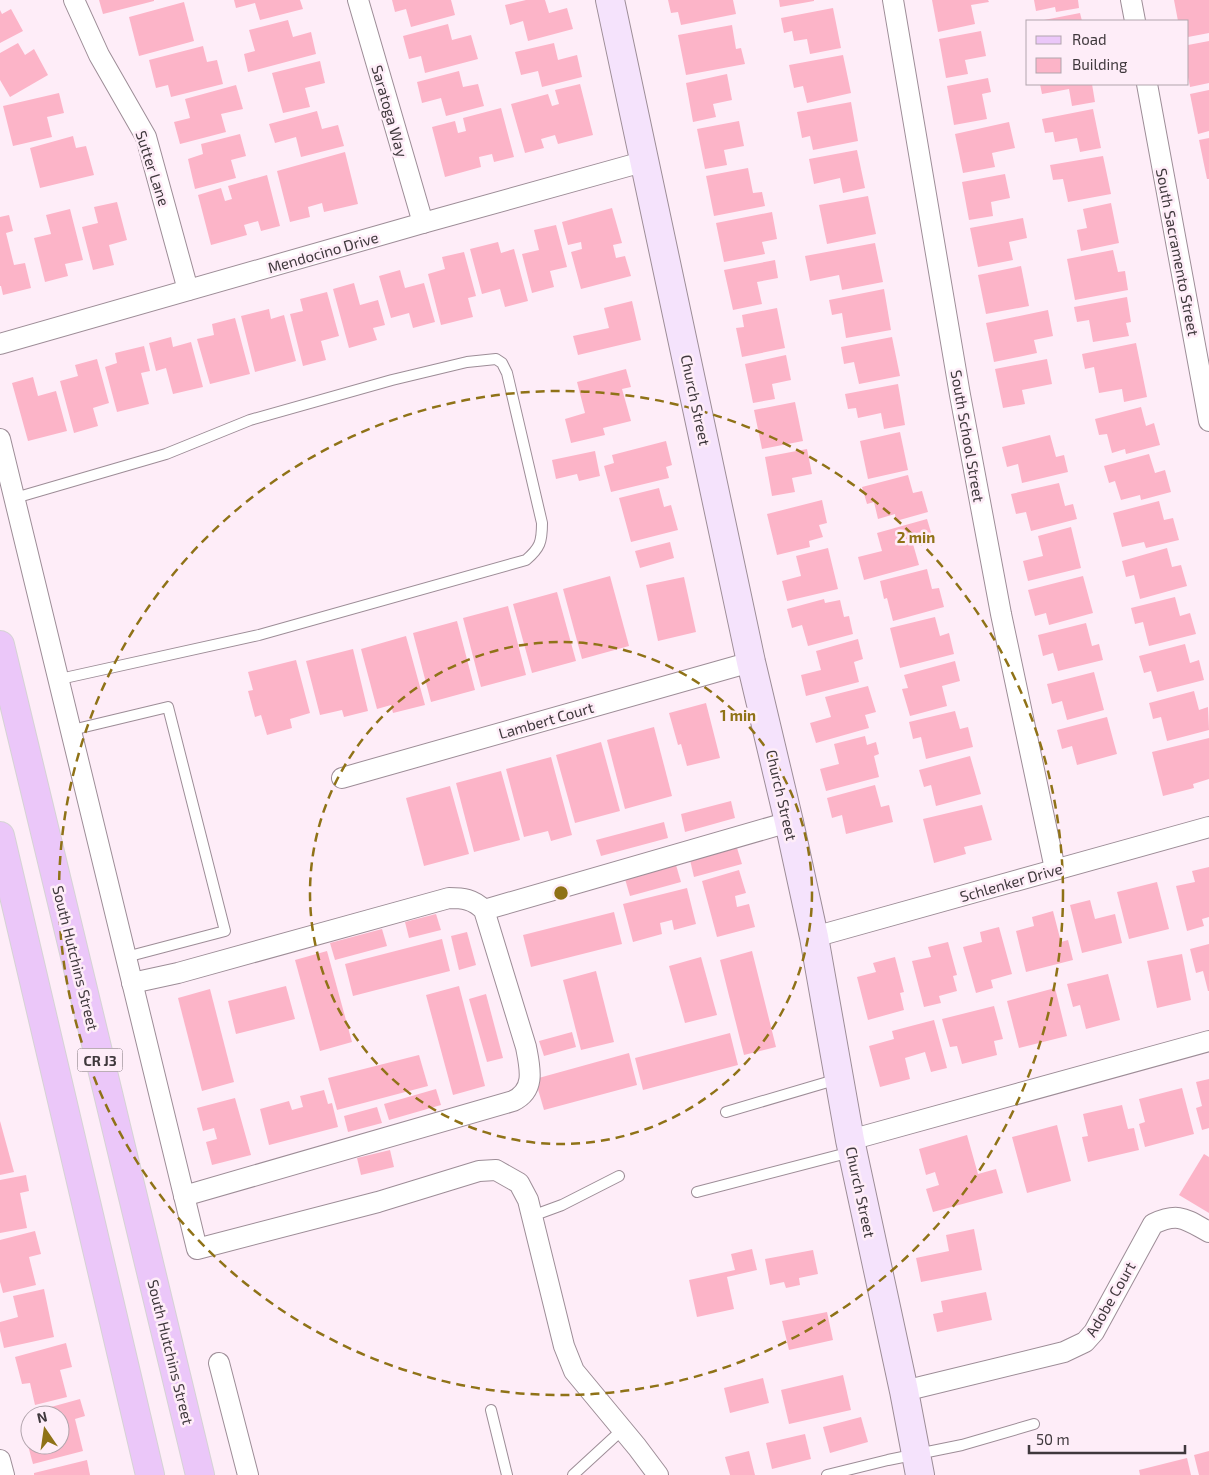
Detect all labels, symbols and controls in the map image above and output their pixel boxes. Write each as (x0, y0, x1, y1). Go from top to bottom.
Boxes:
legend (1026, 20, 1189, 85)
text: Road (1072, 30, 1107, 48)
text: Building (1072, 55, 1128, 73)
street label: Saratoga Way (368, 63, 412, 159)
street label: Sutter Lane (132, 128, 174, 208)
street label: South Sacramento Street (1153, 167, 1203, 338)
street label: Mendocino Drive (266, 228, 380, 276)
street label: Church Street (678, 353, 715, 447)
street label: South School Street (948, 369, 989, 504)
text: 2 min (897, 528, 935, 546)
street label: Lambert Court (496, 698, 596, 742)
text: 1 min (720, 706, 756, 724)
street label: Church Street (763, 748, 801, 842)
street label: Schlenker Drive (958, 859, 1064, 905)
street label: South Hutchins Street (49, 884, 103, 1033)
centre of rings (552, 884, 570, 902)
road number: CR J3 (78, 1048, 122, 1072)
street label: Church Street (843, 1145, 880, 1239)
street label: Adobe Court (1081, 1258, 1139, 1340)
street label: South Hutchins Street (144, 1278, 198, 1427)
north arrow (20, 1405, 70, 1455)
text: N (35, 1407, 49, 1426)
scale bar (1029, 1422, 1185, 1454)
text: 50 m (1036, 1430, 1070, 1448)

